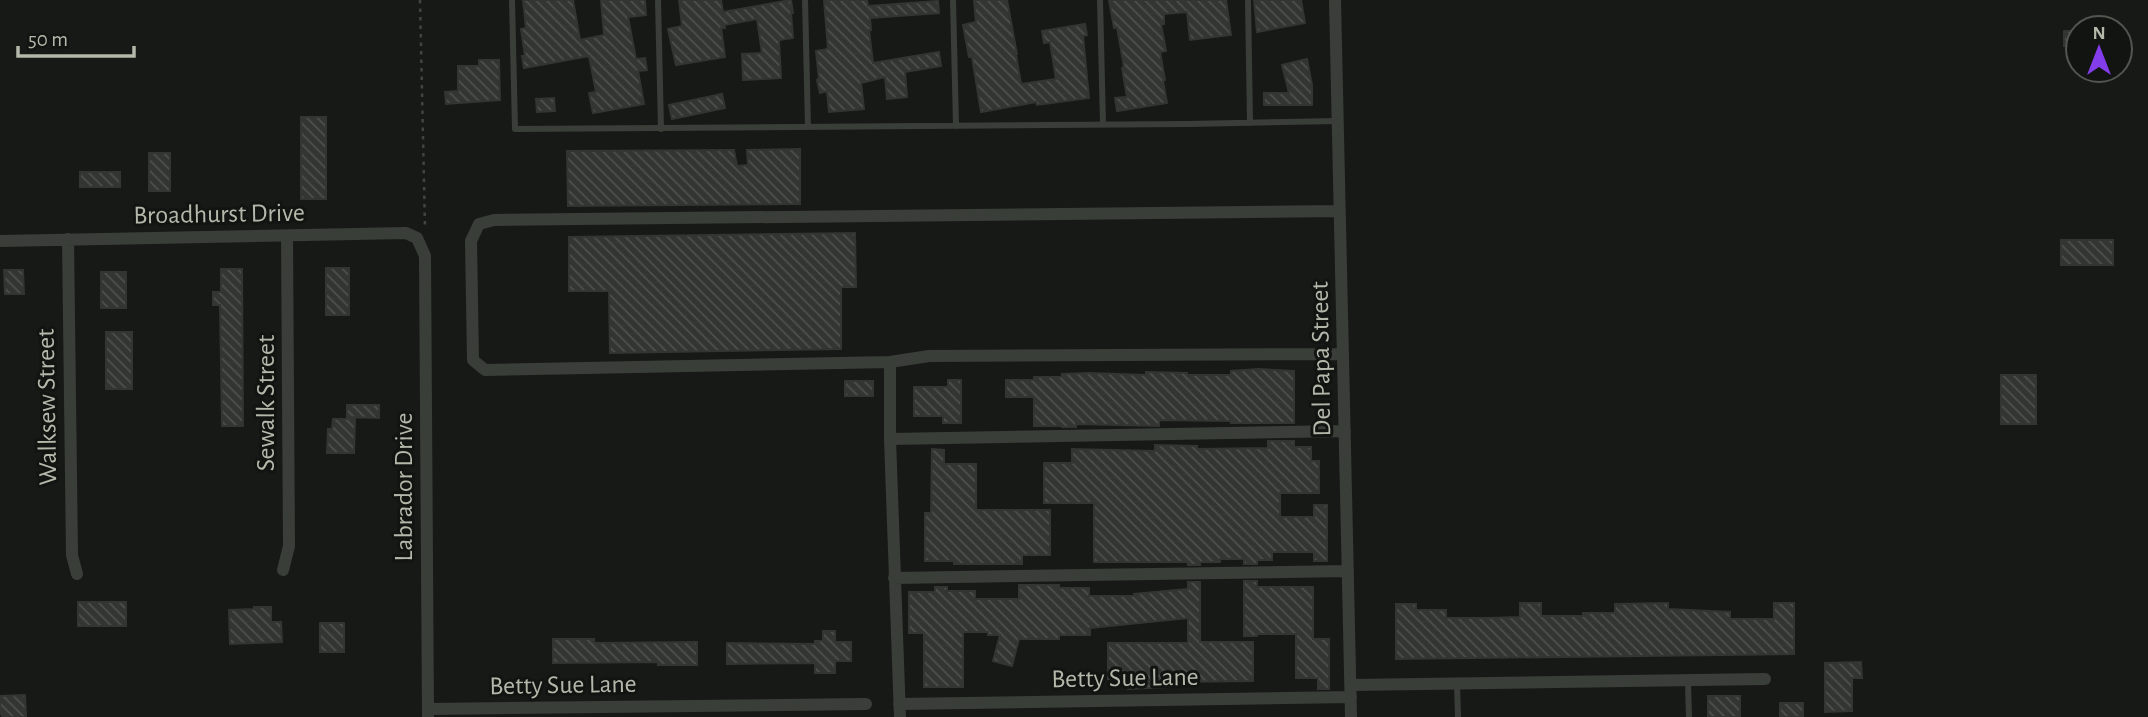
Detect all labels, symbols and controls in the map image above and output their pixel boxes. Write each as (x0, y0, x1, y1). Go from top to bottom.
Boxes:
scale bar (18, 14, 133, 58)
north arrow (2064, 14, 2134, 84)
text: N (2092, 24, 2106, 43)
text: 50 m (28, 29, 68, 50)
street label: Broadhurst Drive (133, 200, 305, 228)
street label: Del Papa Street (1307, 281, 1335, 437)
street label: Walksew Street (33, 328, 61, 486)
street label: Sewalk Street (253, 335, 279, 471)
street label: Labrador Drive (391, 413, 417, 561)
street label: Betty Sue Lane (1051, 664, 1199, 692)
street label: Betty Sue Lane (489, 671, 637, 699)

